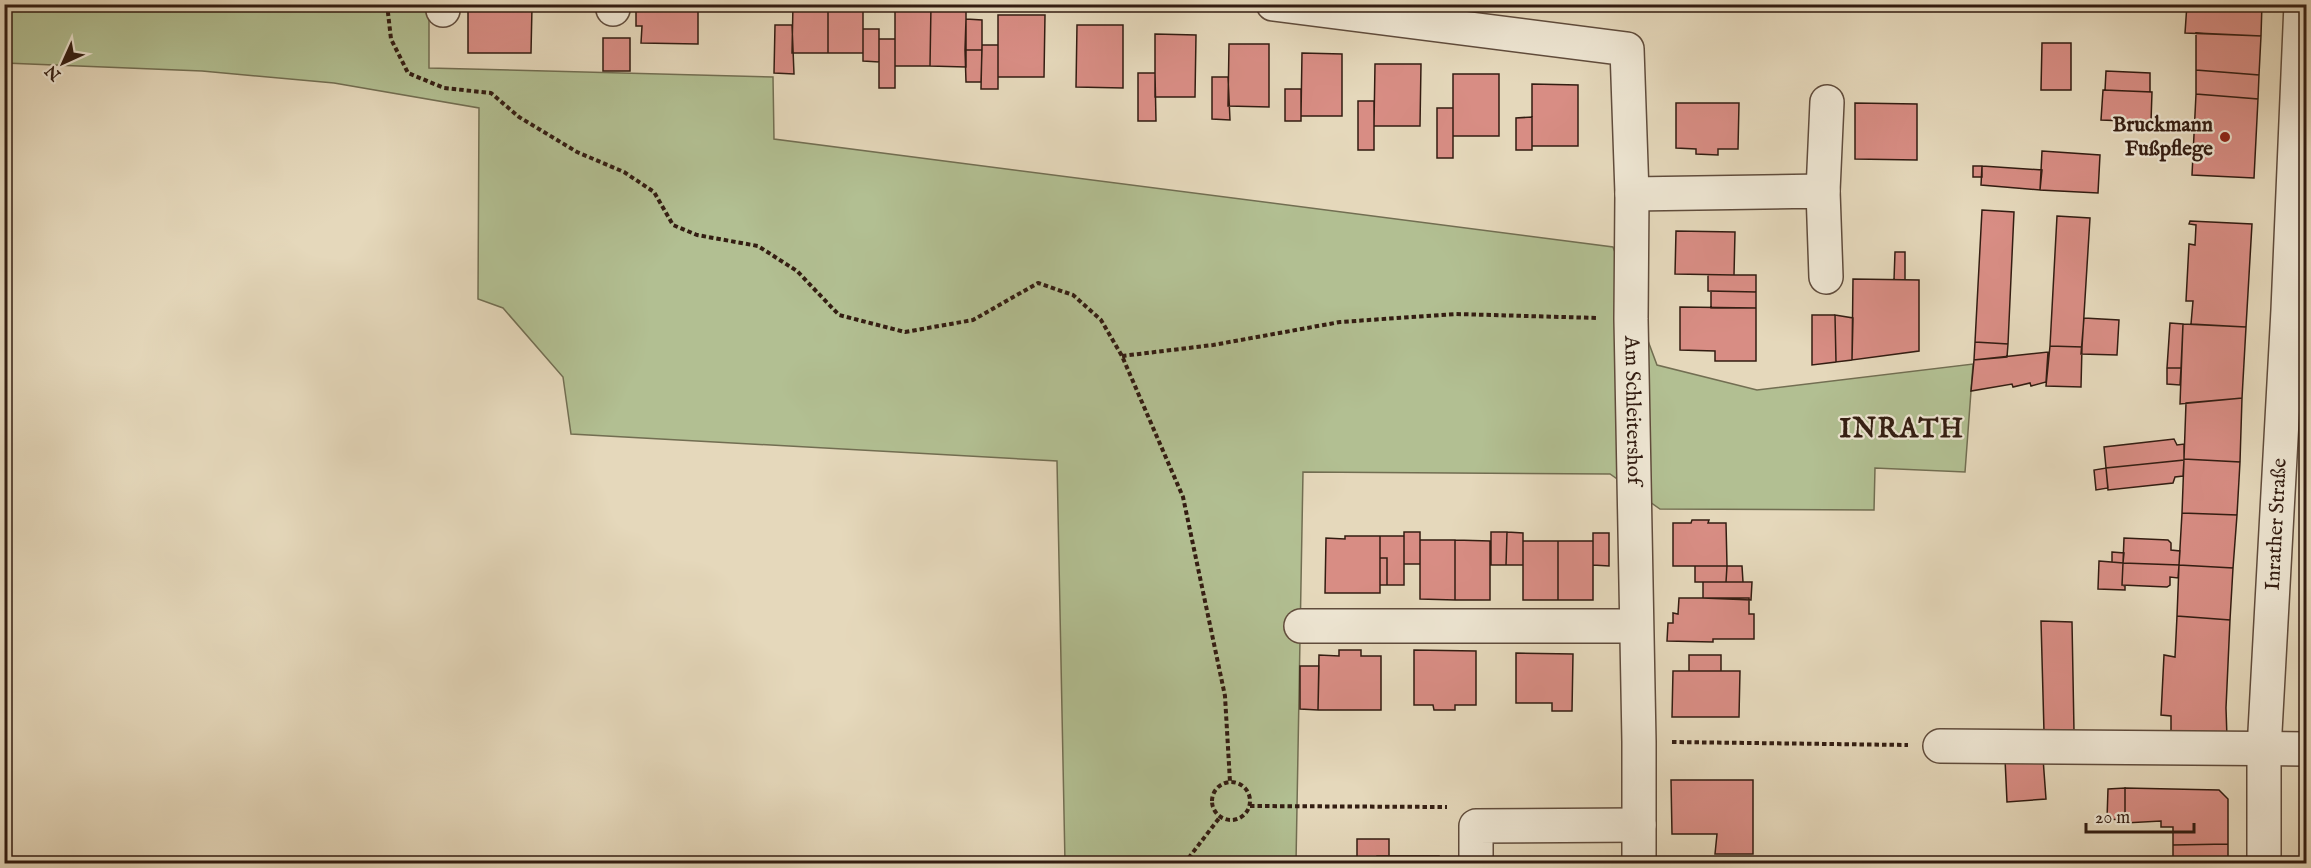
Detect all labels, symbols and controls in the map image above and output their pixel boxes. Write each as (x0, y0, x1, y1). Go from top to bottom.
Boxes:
north arrow (33, 33, 93, 93)
text: N (42, 60, 66, 85)
place label: Bruckmann Fußpflege (2113, 112, 2213, 163)
marker: Bruckmann Fußpflege (2218, 130, 2232, 144)
street label: Am Schleitershof (1618, 334, 1648, 488)
district label: INRATH (1840, 413, 1964, 447)
street label: Inrather Straße (2259, 457, 2293, 591)
scale bar (2086, 796, 2194, 834)
text: 20 m (2095, 807, 2130, 830)

